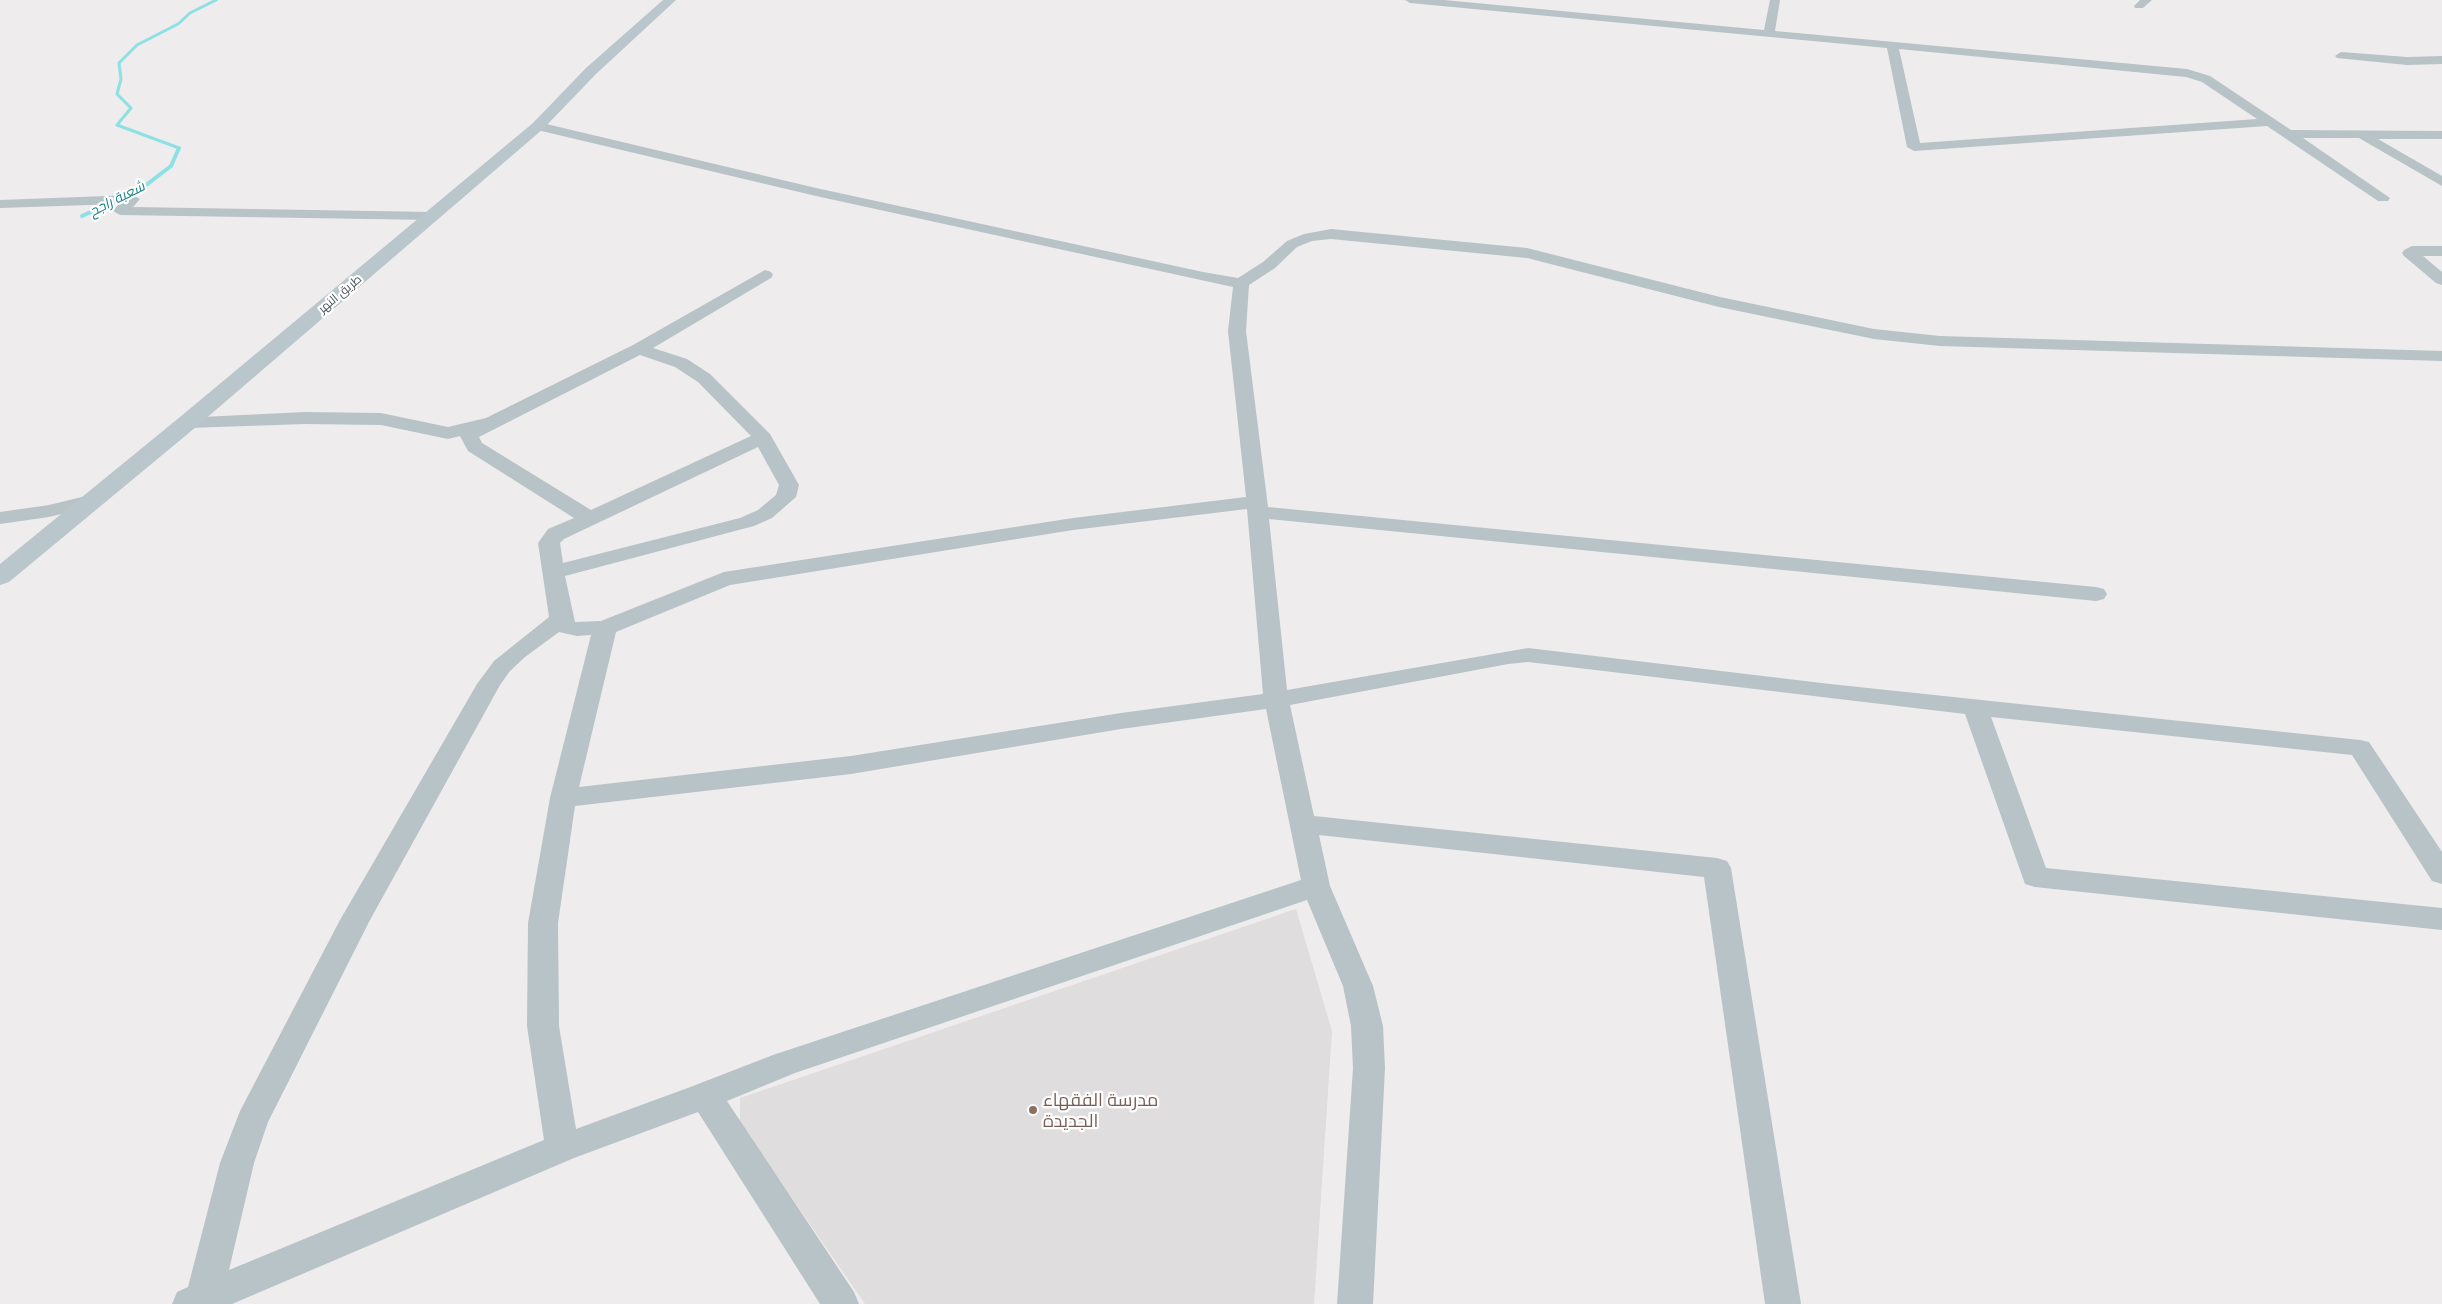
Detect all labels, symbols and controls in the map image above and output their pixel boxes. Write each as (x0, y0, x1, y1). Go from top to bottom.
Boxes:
water label: شعبة راجح (86, 178, 148, 220)
street label: طريق النهر (315, 272, 365, 316)
place label: مدرسة الفقهاء الجديدة (1043, 1089, 1158, 1132)
marker: مدرسة الفقهاء الجديدة (1027, 1104, 1039, 1116)

